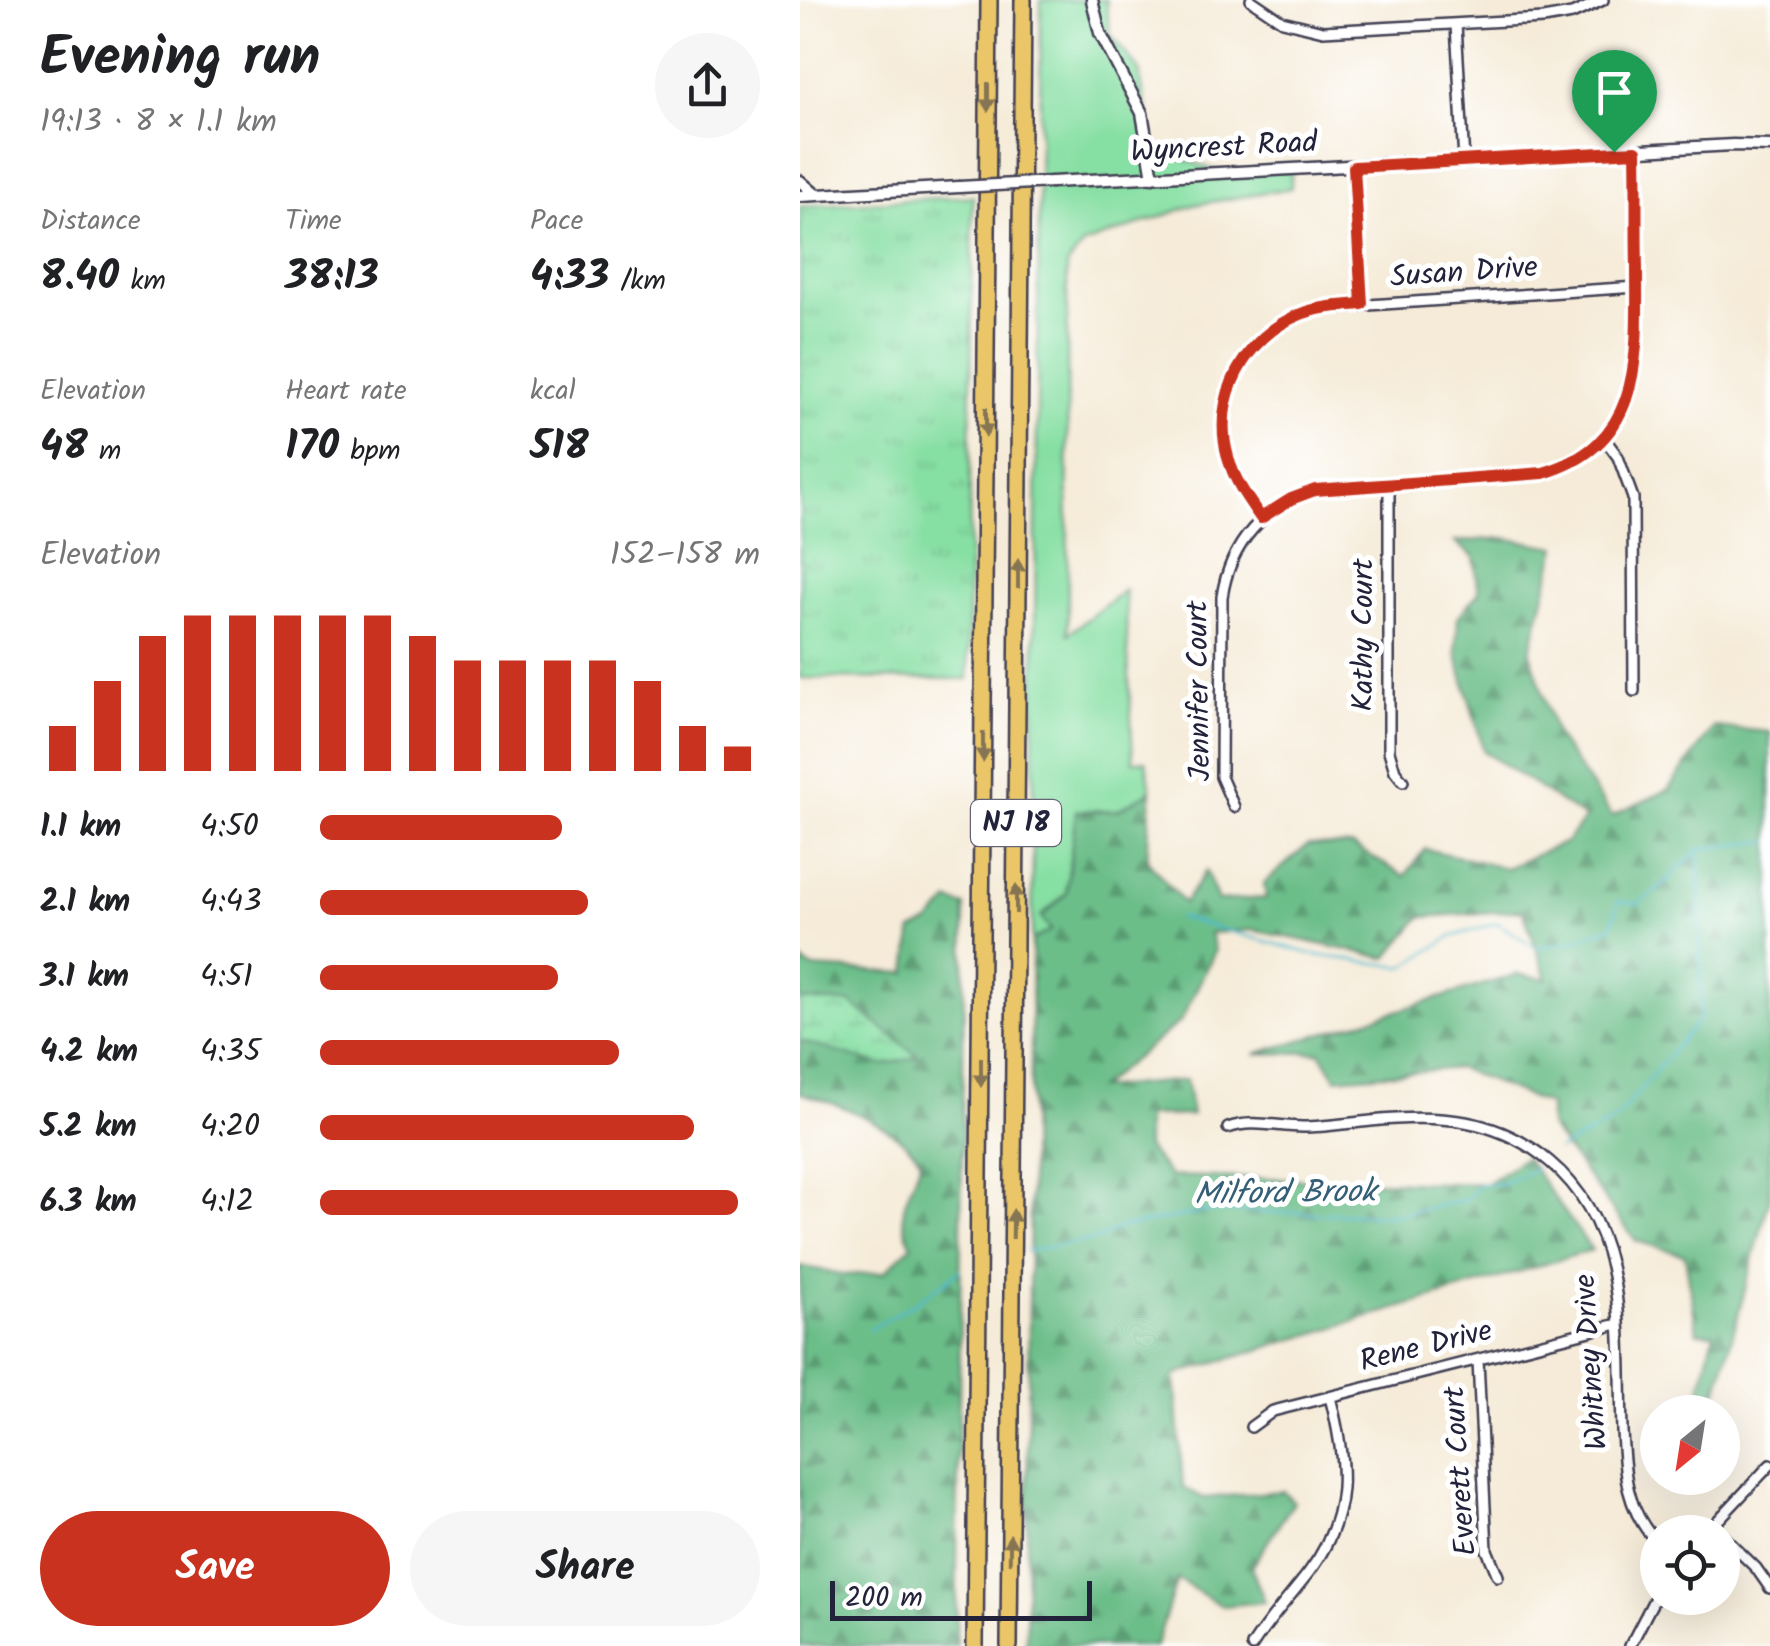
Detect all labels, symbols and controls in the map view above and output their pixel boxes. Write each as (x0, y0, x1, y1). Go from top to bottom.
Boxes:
text: Evening run (40, 16, 320, 103)
button: share (655, 33, 760, 138)
pin (1572, 50, 1657, 153)
icon: arrive (1587, 65, 1642, 120)
one-way arrow (980, 82, 996, 114)
text: 19:13 · 8 × 1.1 km (40, 97, 277, 148)
street label: Wyncrest Road (1129, 119, 1320, 177)
text: Distance (40, 199, 141, 244)
text: Time (285, 199, 342, 244)
text: Pace (530, 199, 583, 244)
text: 8.40 (40, 244, 119, 311)
text: 38:13 (285, 244, 379, 311)
text: 4:33 (530, 244, 609, 311)
street label: Susan Drive (1389, 244, 1539, 302)
text: km (119, 259, 166, 304)
text: /km (609, 259, 666, 304)
text: Elevation (40, 369, 146, 414)
text: Heart rate (285, 369, 407, 414)
text: kcal (530, 369, 576, 414)
one-way arrow (978, 407, 994, 439)
text: 48 (40, 414, 88, 481)
text: 170 (285, 414, 339, 481)
text: 518 (530, 414, 589, 481)
text: m (88, 429, 121, 474)
text: bpm (339, 429, 401, 474)
text: Elevation (40, 530, 161, 581)
text: 152–158 m (610, 530, 760, 581)
one-way arrow (1010, 557, 1026, 589)
street label: Kathy Court (1340, 558, 1388, 712)
street label: Jennifer Court (1174, 600, 1226, 782)
one-way arrow (975, 732, 991, 764)
road number: NJ 18 (971, 800, 1061, 846)
text: 1.1 km (40, 802, 121, 853)
text: 4:50 (200, 802, 259, 853)
text: 2.1 km (40, 877, 130, 928)
text: 4:43 (200, 877, 261, 928)
one-way arrow (1008, 882, 1024, 914)
text: 3.1 km (40, 952, 129, 1003)
text: 4:51 (200, 952, 253, 1003)
text: 4.2 km (40, 1027, 138, 1078)
text: 4:35 (200, 1027, 261, 1078)
one-way arrow (973, 1057, 989, 1089)
text: 5.2 km (40, 1102, 137, 1153)
text: 4:20 (200, 1102, 260, 1153)
water label: Milford Brook (1194, 1167, 1380, 1221)
text: 6.3 km (40, 1177, 137, 1228)
text: 4:12 (200, 1177, 254, 1228)
one-way arrow (1005, 1207, 1021, 1239)
street label: Whitney Drive (1562, 1272, 1622, 1452)
street label: Rene Drive (1355, 1307, 1497, 1387)
street label: Everett Court (1431, 1384, 1491, 1557)
north arrow (1640, 1395, 1740, 1495)
map controls (1640, 1395, 1740, 1615)
button: Save (40, 1511, 390, 1626)
button: Share (410, 1511, 760, 1626)
button: locate (1640, 1515, 1740, 1615)
one-way arrow (1002, 1532, 1018, 1564)
scale bar (830, 1576, 1092, 1620)
text: 200 m (845, 1576, 923, 1621)

